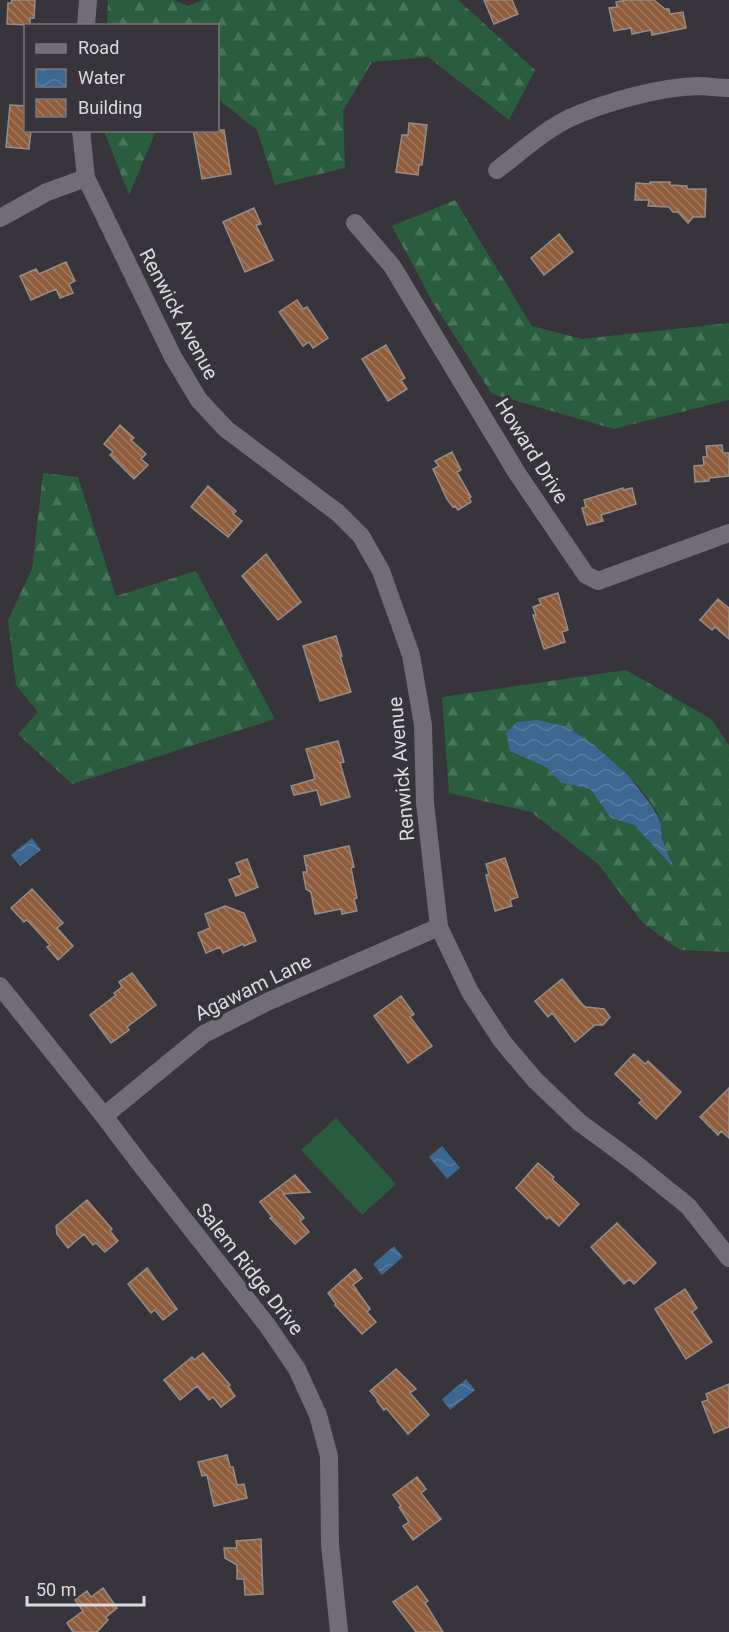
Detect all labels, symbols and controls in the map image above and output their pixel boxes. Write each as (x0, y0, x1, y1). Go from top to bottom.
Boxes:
legend (24, 24, 219, 132)
text: Road (78, 37, 119, 58)
text: Water (78, 67, 125, 88)
text: Building (78, 97, 142, 118)
street label: Renwick Avenue (134, 244, 224, 384)
street label: Howard Drive (490, 394, 574, 508)
street label: Renwick Avenue (383, 696, 419, 842)
street label: Agawam Lane (191, 948, 315, 1026)
street label: Salem Ridge Drive (191, 1198, 309, 1340)
scale bar (27, 1569, 144, 1607)
text: 50 m (36, 1579, 76, 1600)

